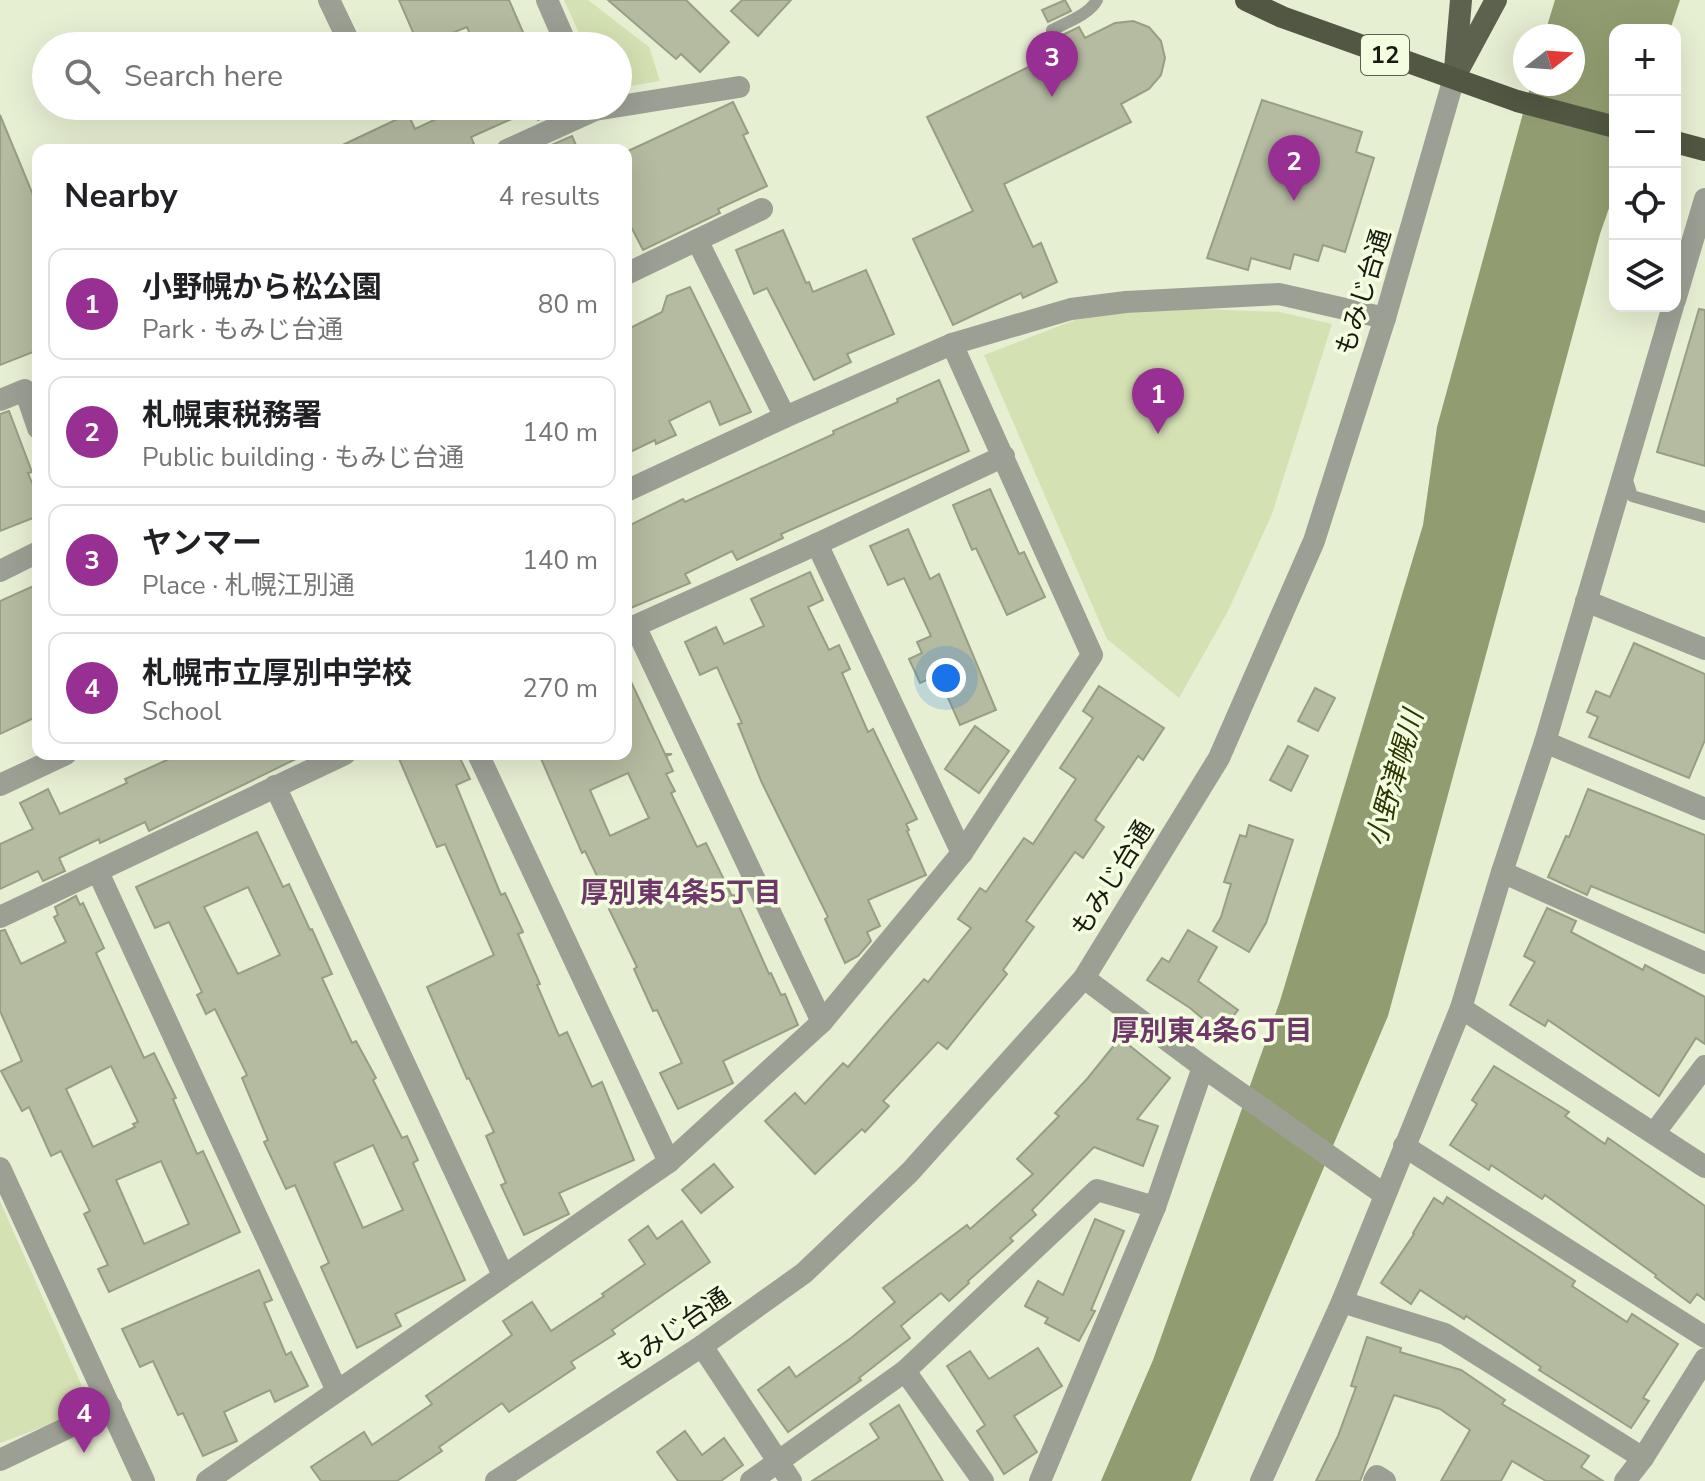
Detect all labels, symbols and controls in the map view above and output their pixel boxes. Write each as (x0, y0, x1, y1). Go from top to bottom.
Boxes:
north arrow (1513, 24, 1585, 96)
map controls (1609, 24, 1681, 312)
button: + (1609, 24, 1681, 96)
pin: 3 (1026, 31, 1078, 97)
search box (32, 32, 632, 120)
road number: 12 (1361, 35, 1409, 75)
icon: search (60, 54, 104, 98)
text: Search here (124, 56, 283, 97)
button: − (1609, 96, 1681, 168)
pin: 2 (1268, 135, 1320, 201)
button: locate (1609, 168, 1681, 240)
text: Nearby (64, 173, 178, 219)
text: 4 results (499, 179, 600, 214)
street label: もみじ台通 (1328, 225, 1399, 359)
button: layers (1609, 240, 1681, 312)
text: 小野幌から松公園 (142, 267, 382, 308)
text: 1 (84, 287, 100, 322)
text: 80 m (538, 287, 598, 322)
text: Park · もみじ台通 (142, 312, 343, 347)
pin: 1 (1132, 368, 1184, 434)
text: 札幌東税務署 (142, 395, 322, 436)
text: 2 (84, 415, 100, 450)
text: 140 m (522, 415, 598, 450)
text: Public building · もみじ台通 (142, 440, 464, 475)
text: ヤンマー (142, 523, 262, 564)
text: 3 (84, 543, 100, 578)
text: 140 m (522, 543, 598, 578)
text: Place · 札幌江別通 (142, 568, 355, 603)
text: 札幌市立厚別中学校 (142, 653, 412, 694)
your location (926, 658, 966, 698)
text: 4 (84, 671, 100, 706)
text: 270 m (522, 671, 598, 706)
text: School (142, 694, 221, 729)
water label: 小野津幌川 (1357, 703, 1433, 851)
street label: もみじ台通 (1063, 814, 1162, 943)
district label: 厚別東4条5丁目 (580, 874, 782, 912)
district label: 厚別東4条6丁目 (1111, 1012, 1313, 1050)
street label: もみじ台通 (610, 1280, 737, 1381)
pin: 4 (58, 1387, 110, 1453)

